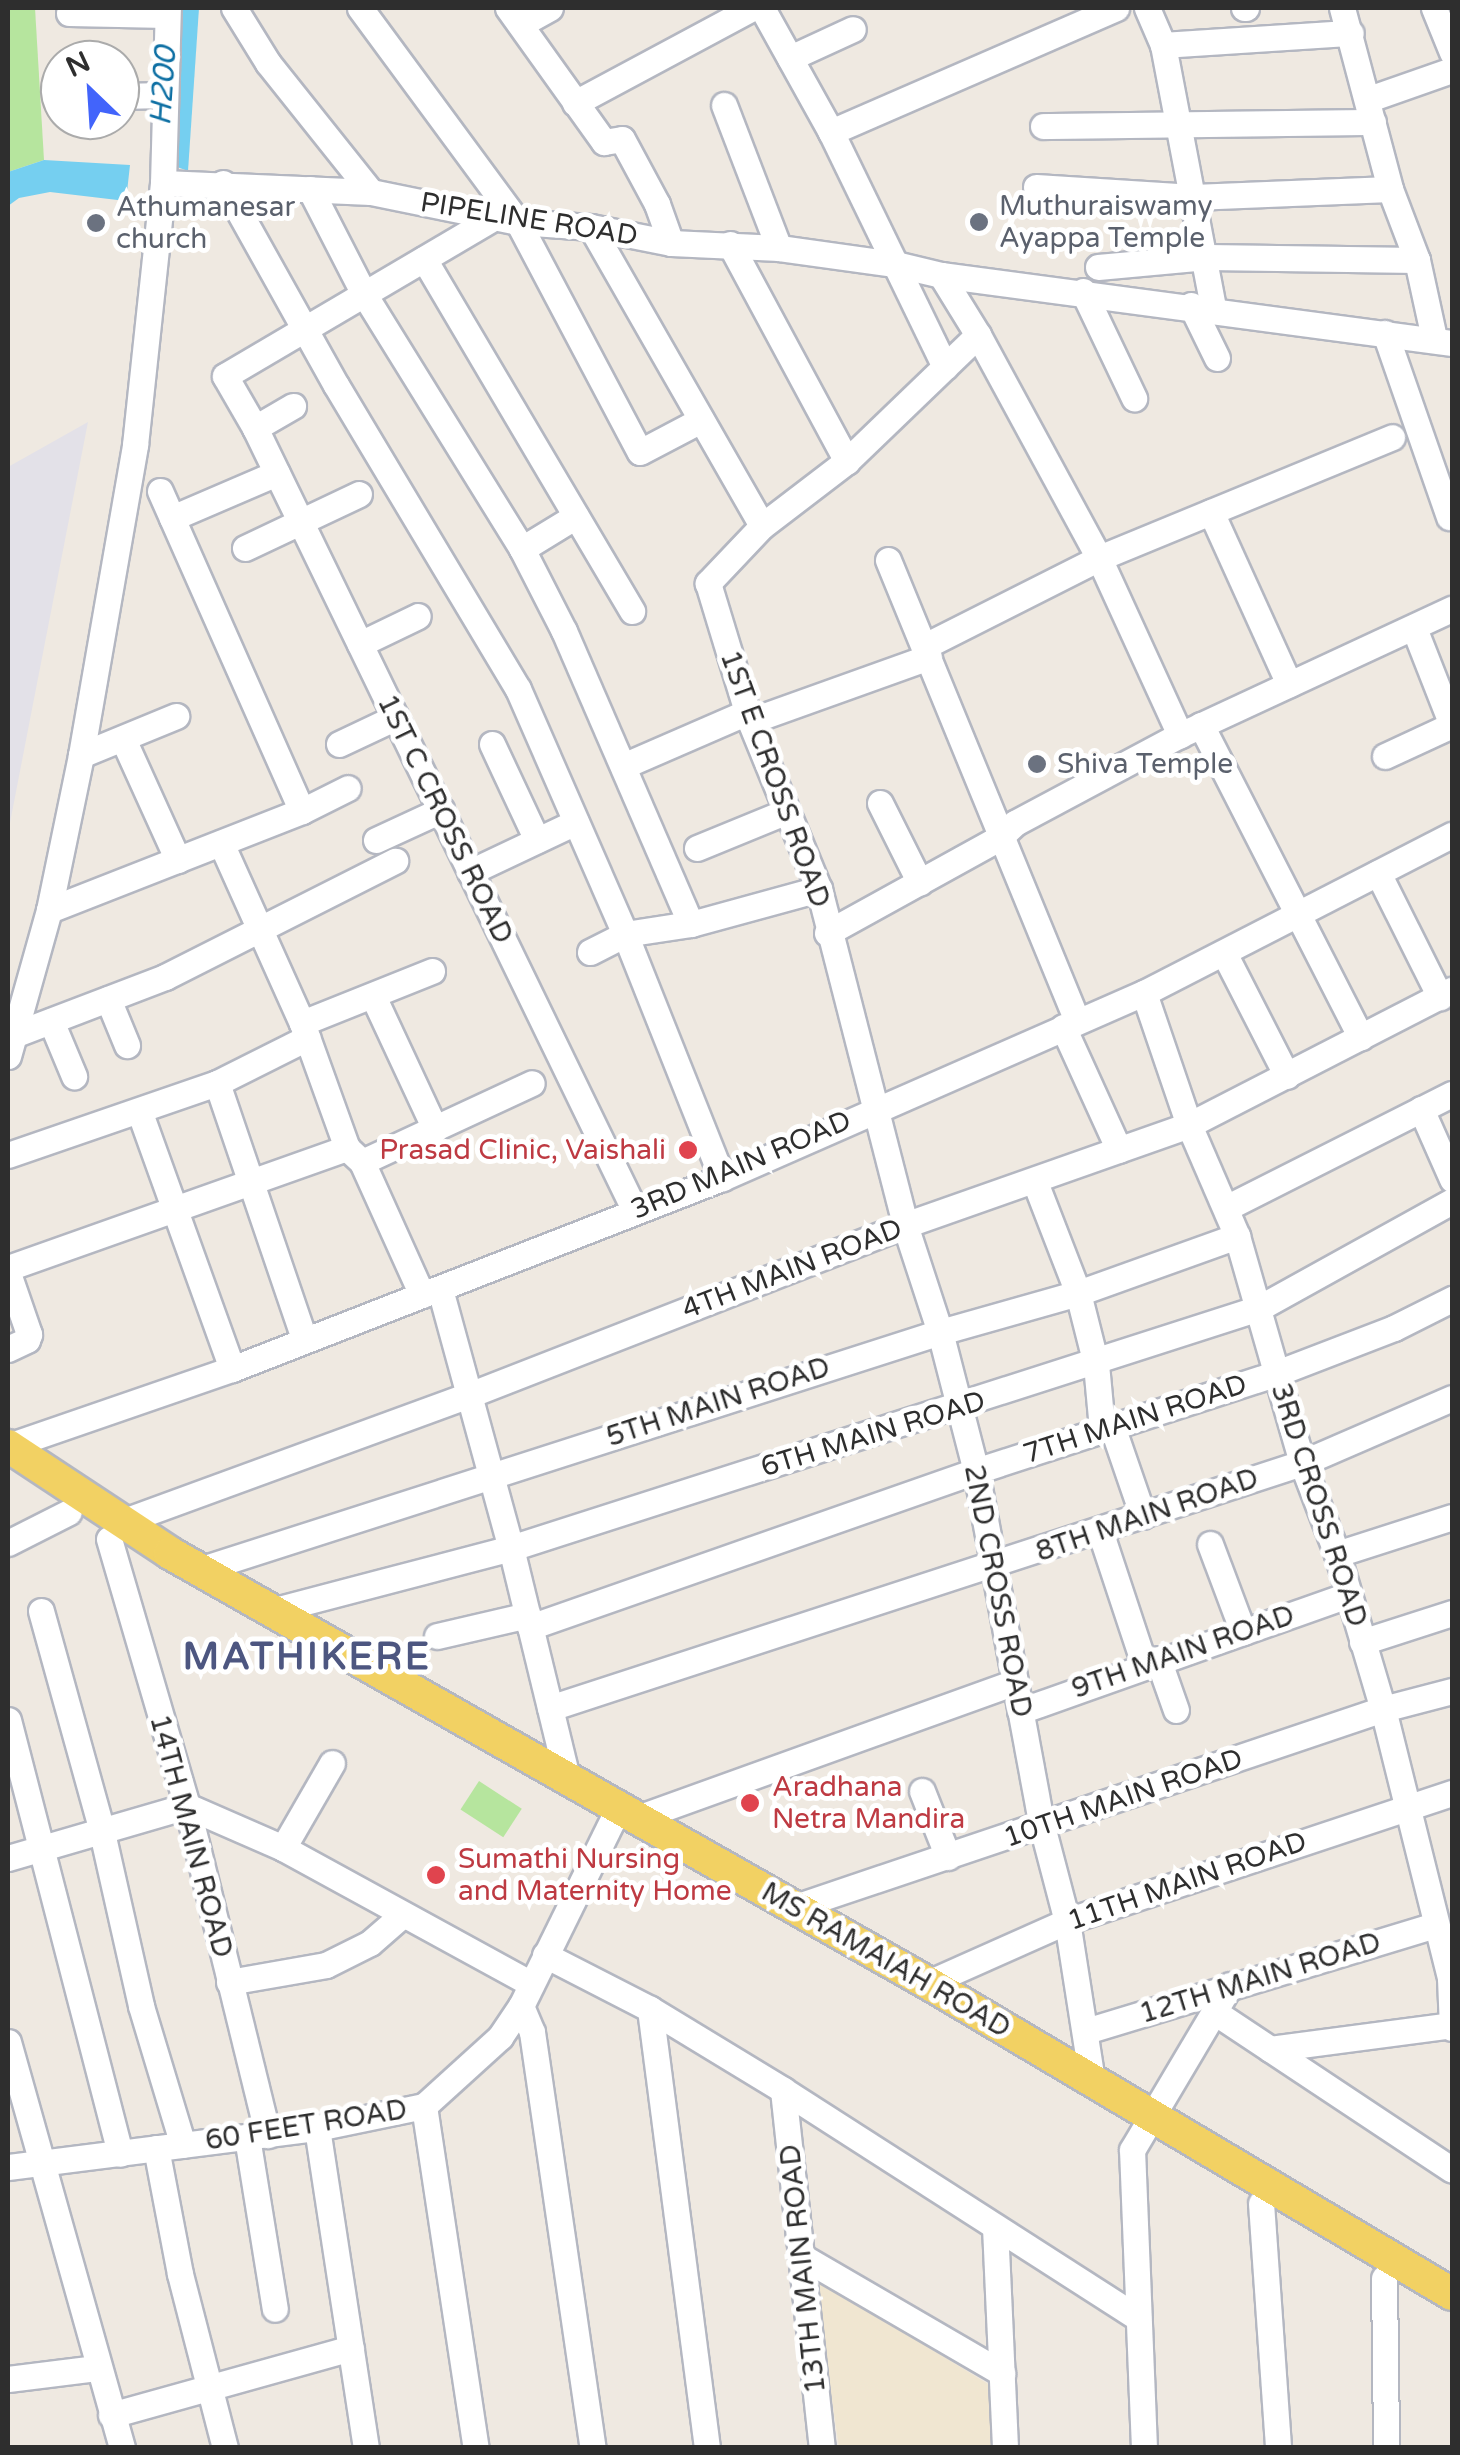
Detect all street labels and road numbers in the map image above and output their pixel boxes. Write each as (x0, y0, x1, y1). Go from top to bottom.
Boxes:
street label: PIPELINE ROAD (418, 185, 640, 253)
street label: 1ST E CROSS ROAD (713, 646, 837, 912)
street label: 1ST C CROSS ROAD (370, 689, 520, 949)
street label: 3RD MAIN ROAD (626, 1103, 856, 1227)
street label: 4TH MAIN ROAD (677, 1212, 907, 1326)
street label: 5TH MAIN ROAD (602, 1350, 834, 1454)
street label: 7TH MAIN ROAD (1019, 1367, 1251, 1471)
street label: 3RD CROSS ROAD (1264, 1379, 1374, 1631)
street label: 6TH MAIN ROAD (757, 1384, 989, 1484)
street label: 8TH MAIN ROAD (1031, 1461, 1263, 1569)
street label: 2ND CROSS ROAD (957, 1462, 1039, 1720)
street label: 9TH MAIN ROAD (1067, 1598, 1299, 1706)
street label: 14TH MAIN ROAD (142, 1711, 240, 1961)
street label: 10TH MAIN ROAD (999, 1741, 1247, 1855)
street label: 11TH MAIN ROAD (1063, 1824, 1311, 1938)
street label: MS RAMAIAH ROAD (756, 1875, 1016, 2045)
street label: 12TH MAIN ROAD (1135, 1925, 1385, 2031)
street label: 60 FEET ROAD (203, 2092, 409, 2158)
street label: 13TH MAIN ROAD (773, 2143, 833, 2395)

